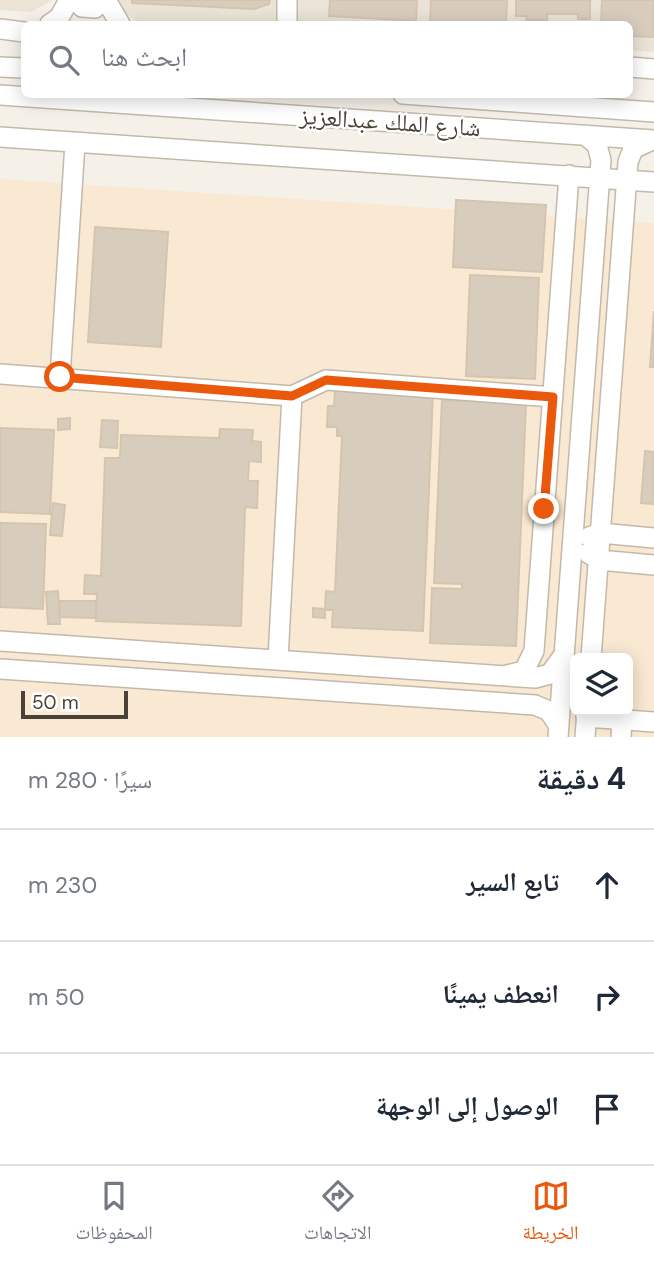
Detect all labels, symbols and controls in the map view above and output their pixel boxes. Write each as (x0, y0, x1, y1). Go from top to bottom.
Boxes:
search box (21, 21, 633, 98)
text: ابحث هنا (101, 40, 187, 74)
icon: search (45, 41, 83, 79)
street label: شارع الملك عبدالعزيز (297, 100, 482, 143)
route start (44, 361, 75, 392)
route end (528, 493, 559, 524)
map controls (570, 653, 633, 716)
button: layers (570, 653, 633, 716)
scale bar (21, 688, 128, 720)
text: 50 m (32, 690, 79, 715)
text: 4 دقيقة (536, 759, 626, 798)
text: سيرًا · 280 m (28, 765, 152, 795)
text: تابع السير (466, 865, 559, 899)
icon: ahead (588, 866, 626, 904)
text: 230 m (28, 870, 97, 900)
text: انعطف يمينًا (443, 977, 559, 1011)
icon: right (588, 978, 626, 1016)
text: 50 m (28, 982, 84, 1012)
text: الوصول إلى الوجهة (376, 1089, 559, 1123)
icon: arrive (588, 1090, 626, 1128)
tab: المحفوظات (76, 1177, 153, 1251)
tab: الاتجاهات (304, 1177, 371, 1251)
tab: الخريطة (523, 1177, 578, 1251)

